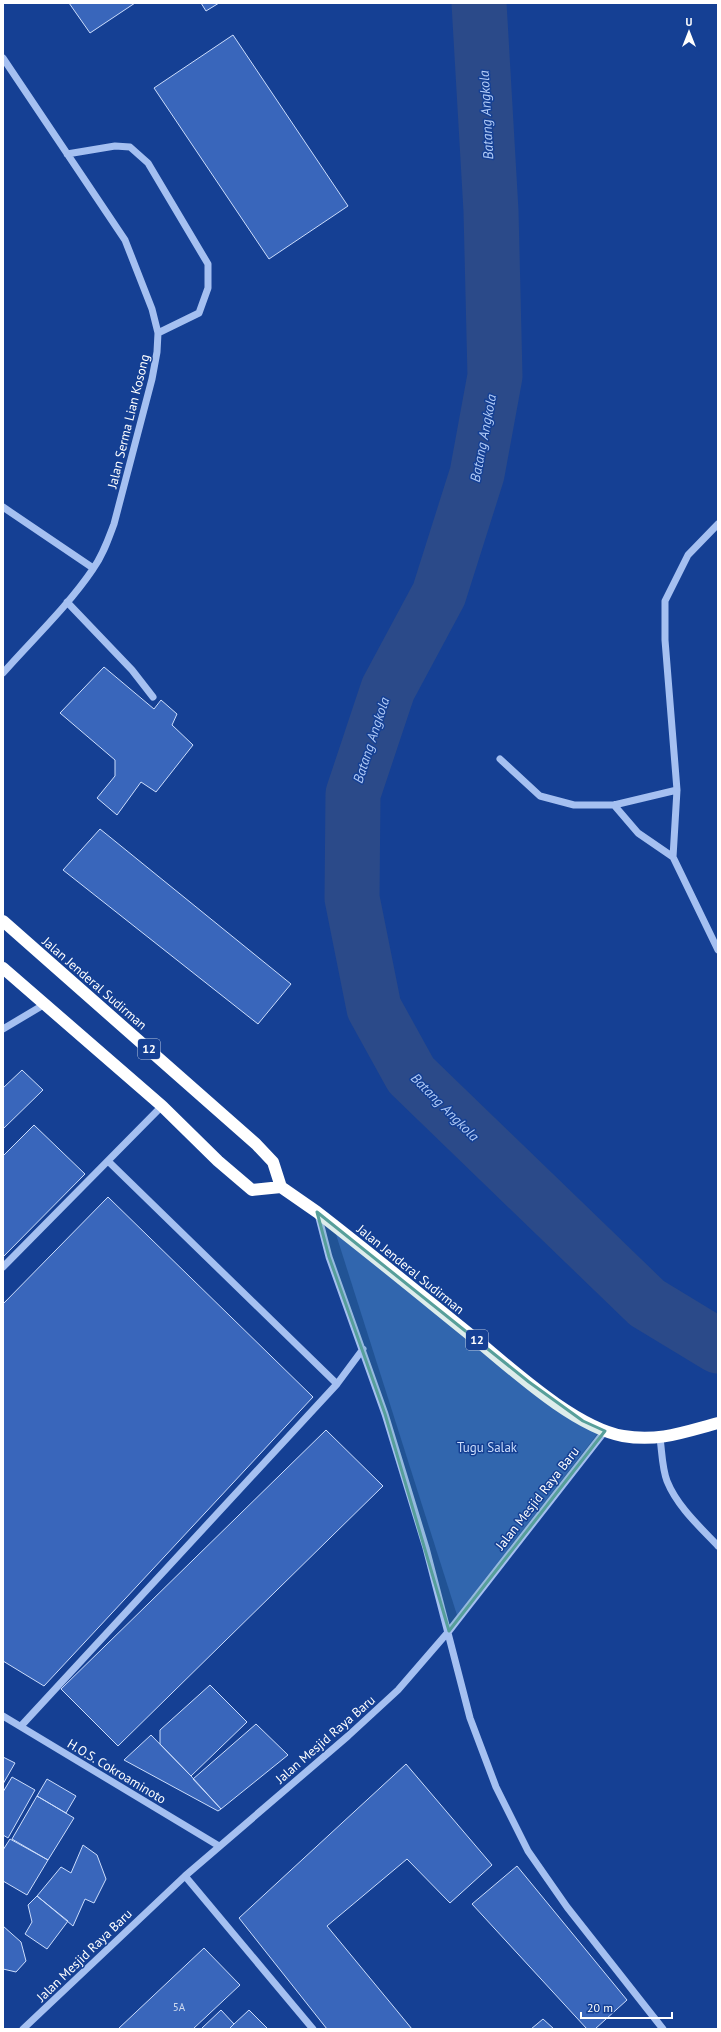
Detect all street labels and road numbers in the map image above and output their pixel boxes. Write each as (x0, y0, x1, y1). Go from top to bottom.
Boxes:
street label: Jalan Serma Lian Kosong (103, 352, 153, 491)
street label: Jalan Jenderal Sudirman (38, 933, 151, 1033)
road number: 12 (138, 1039, 160, 1059)
street label: Jalan Jenderal Sudirman (353, 1220, 468, 1318)
road number: 12 (466, 1330, 488, 1350)
street label: Jalan Mesjid Raya Baru (491, 1443, 583, 1554)
street label: Jalan Mesjid Raya Baru (271, 1692, 379, 1788)
street label: H.O.S. Cokroaminoto (64, 1735, 169, 1808)
street label: Jalan Mesjid Raya Baru (32, 1905, 136, 2006)

